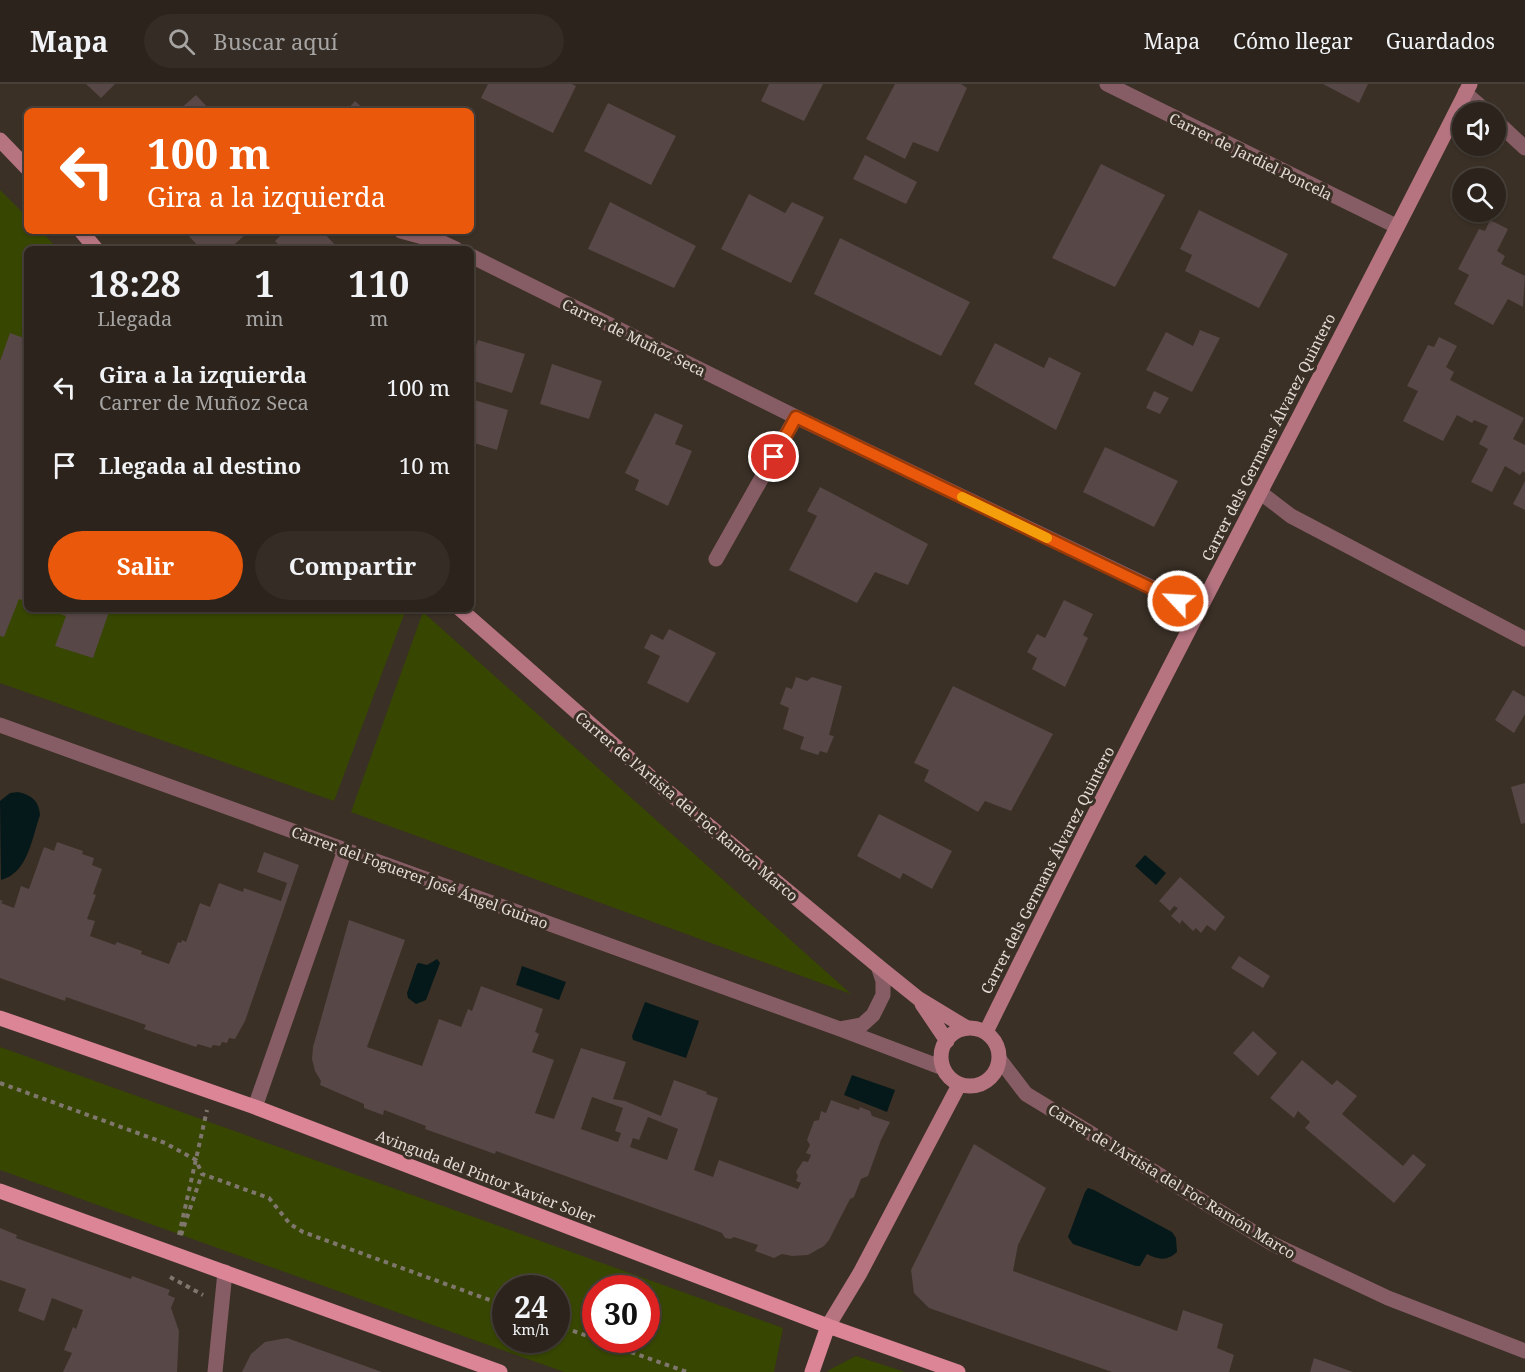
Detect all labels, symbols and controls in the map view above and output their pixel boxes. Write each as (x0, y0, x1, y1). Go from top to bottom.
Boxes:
search box (144, 14, 564, 68)
text: Mapa (30, 22, 108, 60)
icon: search (165, 25, 198, 58)
text: Buscar aquí (213, 26, 338, 56)
text: Mapa (1144, 27, 1200, 55)
text: Cómo llegar (1233, 27, 1353, 55)
text: Guardados (1386, 27, 1495, 55)
map controls (1452, 102, 1506, 222)
button: sound (1452, 102, 1506, 156)
street label: Carrer de Jardiel Poncela (1166, 108, 1336, 204)
text: 100 m (147, 124, 271, 181)
icon: left (48, 132, 126, 210)
button: search (1452, 168, 1506, 222)
text: Gira a la izquierda (147, 178, 386, 215)
text: 18:28 (89, 259, 181, 308)
text: 1 (254, 259, 275, 308)
text: 110 (348, 259, 409, 308)
street label: Carrer de Muñoz Seca (559, 294, 709, 380)
text: Llegada (97, 305, 172, 332)
text: min (246, 305, 284, 332)
text: m (369, 305, 388, 332)
street label: Carrer dels Germans Álvarez Quintero (1197, 310, 1339, 564)
text: Gira a la izquierda (99, 359, 307, 389)
icon: left (48, 371, 81, 404)
text: 100 m (387, 372, 450, 402)
text: Carrer de Muñoz Seca (99, 389, 309, 416)
pin (748, 431, 799, 482)
icon: arrive (757, 440, 790, 473)
icon: arrive (48, 449, 81, 482)
text: Llegada al destino (99, 450, 301, 480)
text: 10 m (399, 450, 450, 480)
button: Salir (48, 531, 243, 600)
button: Compartir (255, 531, 450, 600)
position arrow (1146, 569, 1210, 633)
street label: Carrer de l'Artista del Foc Ramón Marco (571, 707, 803, 905)
street label: Carrer dels Germans Álvarez Quintero (976, 743, 1118, 997)
street label: Carrer del Foguerer José Ángel Guirao (289, 821, 551, 933)
street label: Carrer de l'Artista del Foc Ramón Marco (1045, 1099, 1299, 1263)
street label: Avinguda del Pintor Xavier Soler (373, 1125, 599, 1227)
speed limit sign: 30 (582, 1275, 660, 1353)
text: 24 (514, 1286, 548, 1327)
text: km/h (513, 1319, 549, 1339)

